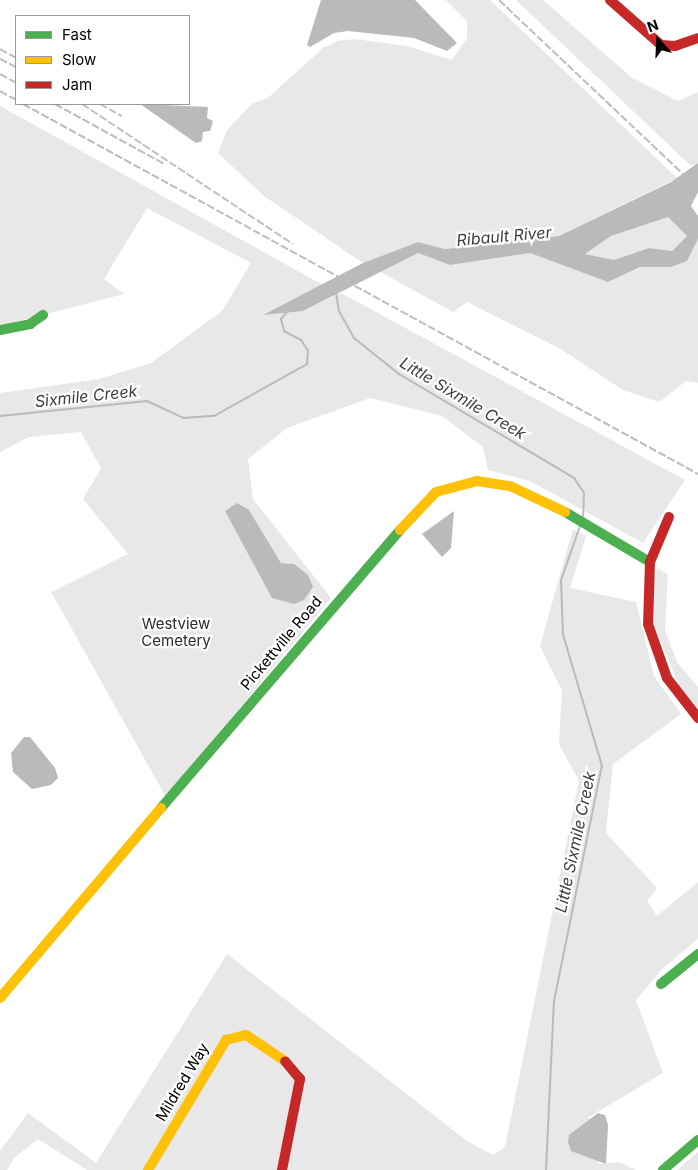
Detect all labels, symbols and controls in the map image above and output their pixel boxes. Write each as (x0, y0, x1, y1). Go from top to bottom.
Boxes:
legend (15, 15, 190, 105)
north arrow (633, 15, 683, 65)
text: N (645, 16, 661, 35)
text: Fast (62, 25, 92, 44)
text: Slow (62, 50, 96, 69)
text: Jam (62, 75, 92, 94)
water label: Ribault River (456, 222, 552, 250)
water label: Little Sixmile Creek (396, 353, 530, 443)
water label: Sixmile Creek (34, 381, 138, 411)
street label: Pickettville Road (237, 593, 325, 693)
park label: Westview Cemetery (141, 614, 211, 649)
water label: Little Sixmile Creek (551, 770, 599, 914)
street label: Mildred Way (152, 1040, 212, 1124)

